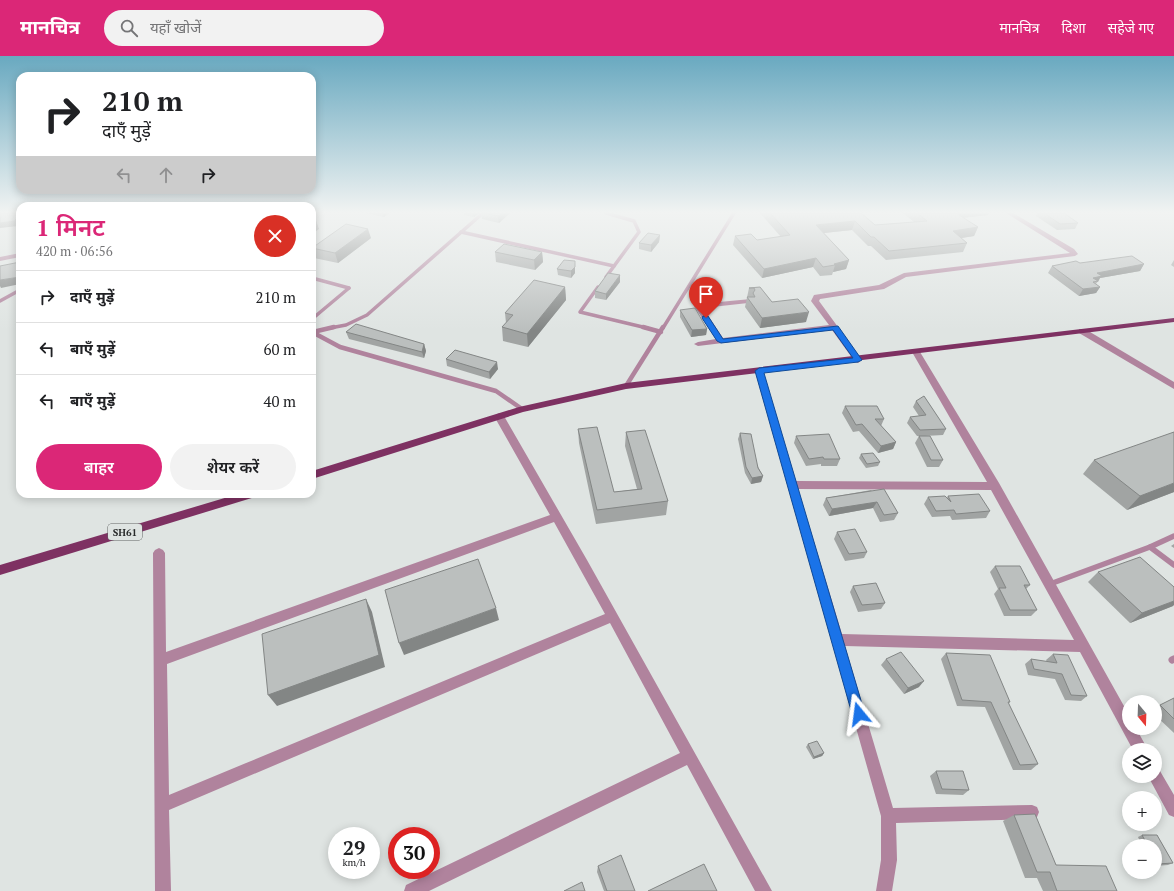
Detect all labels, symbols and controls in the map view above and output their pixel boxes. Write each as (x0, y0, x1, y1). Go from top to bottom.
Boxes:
search box (104, 10, 384, 46)
text: मानचित्र (20, 14, 80, 39)
icon: search (118, 17, 140, 39)
text: यहाँ खोजें (150, 17, 201, 37)
text: मानचित्र (999, 18, 1039, 37)
text: दिशा (1061, 18, 1086, 37)
text: सहेजे गए (1108, 18, 1154, 37)
text: 210 m (102, 82, 183, 119)
icon: right (36, 88, 88, 140)
text: दाएँ मुड़ें (102, 118, 151, 142)
icon: left (113, 164, 135, 186)
icon: ahead (155, 164, 177, 186)
icon: right (197, 164, 219, 186)
text: 1 मिनट (36, 211, 105, 243)
button: close (254, 215, 296, 257)
text: 420 m · 06:56 (36, 242, 113, 260)
pin (689, 277, 723, 318)
icon: arrive (695, 283, 717, 305)
icon: right (36, 286, 58, 308)
text: दाएँ मुड़ें (70, 286, 114, 306)
text: 210 m (255, 287, 296, 307)
icon: left (36, 338, 58, 360)
text: बाएँ मुड़ें (70, 338, 115, 358)
text: 60 m (263, 339, 296, 359)
icon: left (36, 390, 58, 412)
text: बाएँ मुड़ें (70, 390, 115, 410)
text: 40 m (263, 391, 296, 411)
button: बाहर (36, 444, 162, 490)
button: शेयर करें (170, 444, 296, 490)
road number: SH61 (108, 524, 142, 540)
position arrow (838, 693, 880, 735)
north arrow (1122, 695, 1162, 735)
map controls (1122, 695, 1162, 879)
button: layers (1122, 743, 1162, 783)
button: + (1122, 791, 1162, 831)
speed limit sign: 30 (388, 827, 440, 879)
text: 29 (343, 834, 365, 861)
button: − (1122, 839, 1162, 879)
text: km/h (342, 856, 366, 869)

